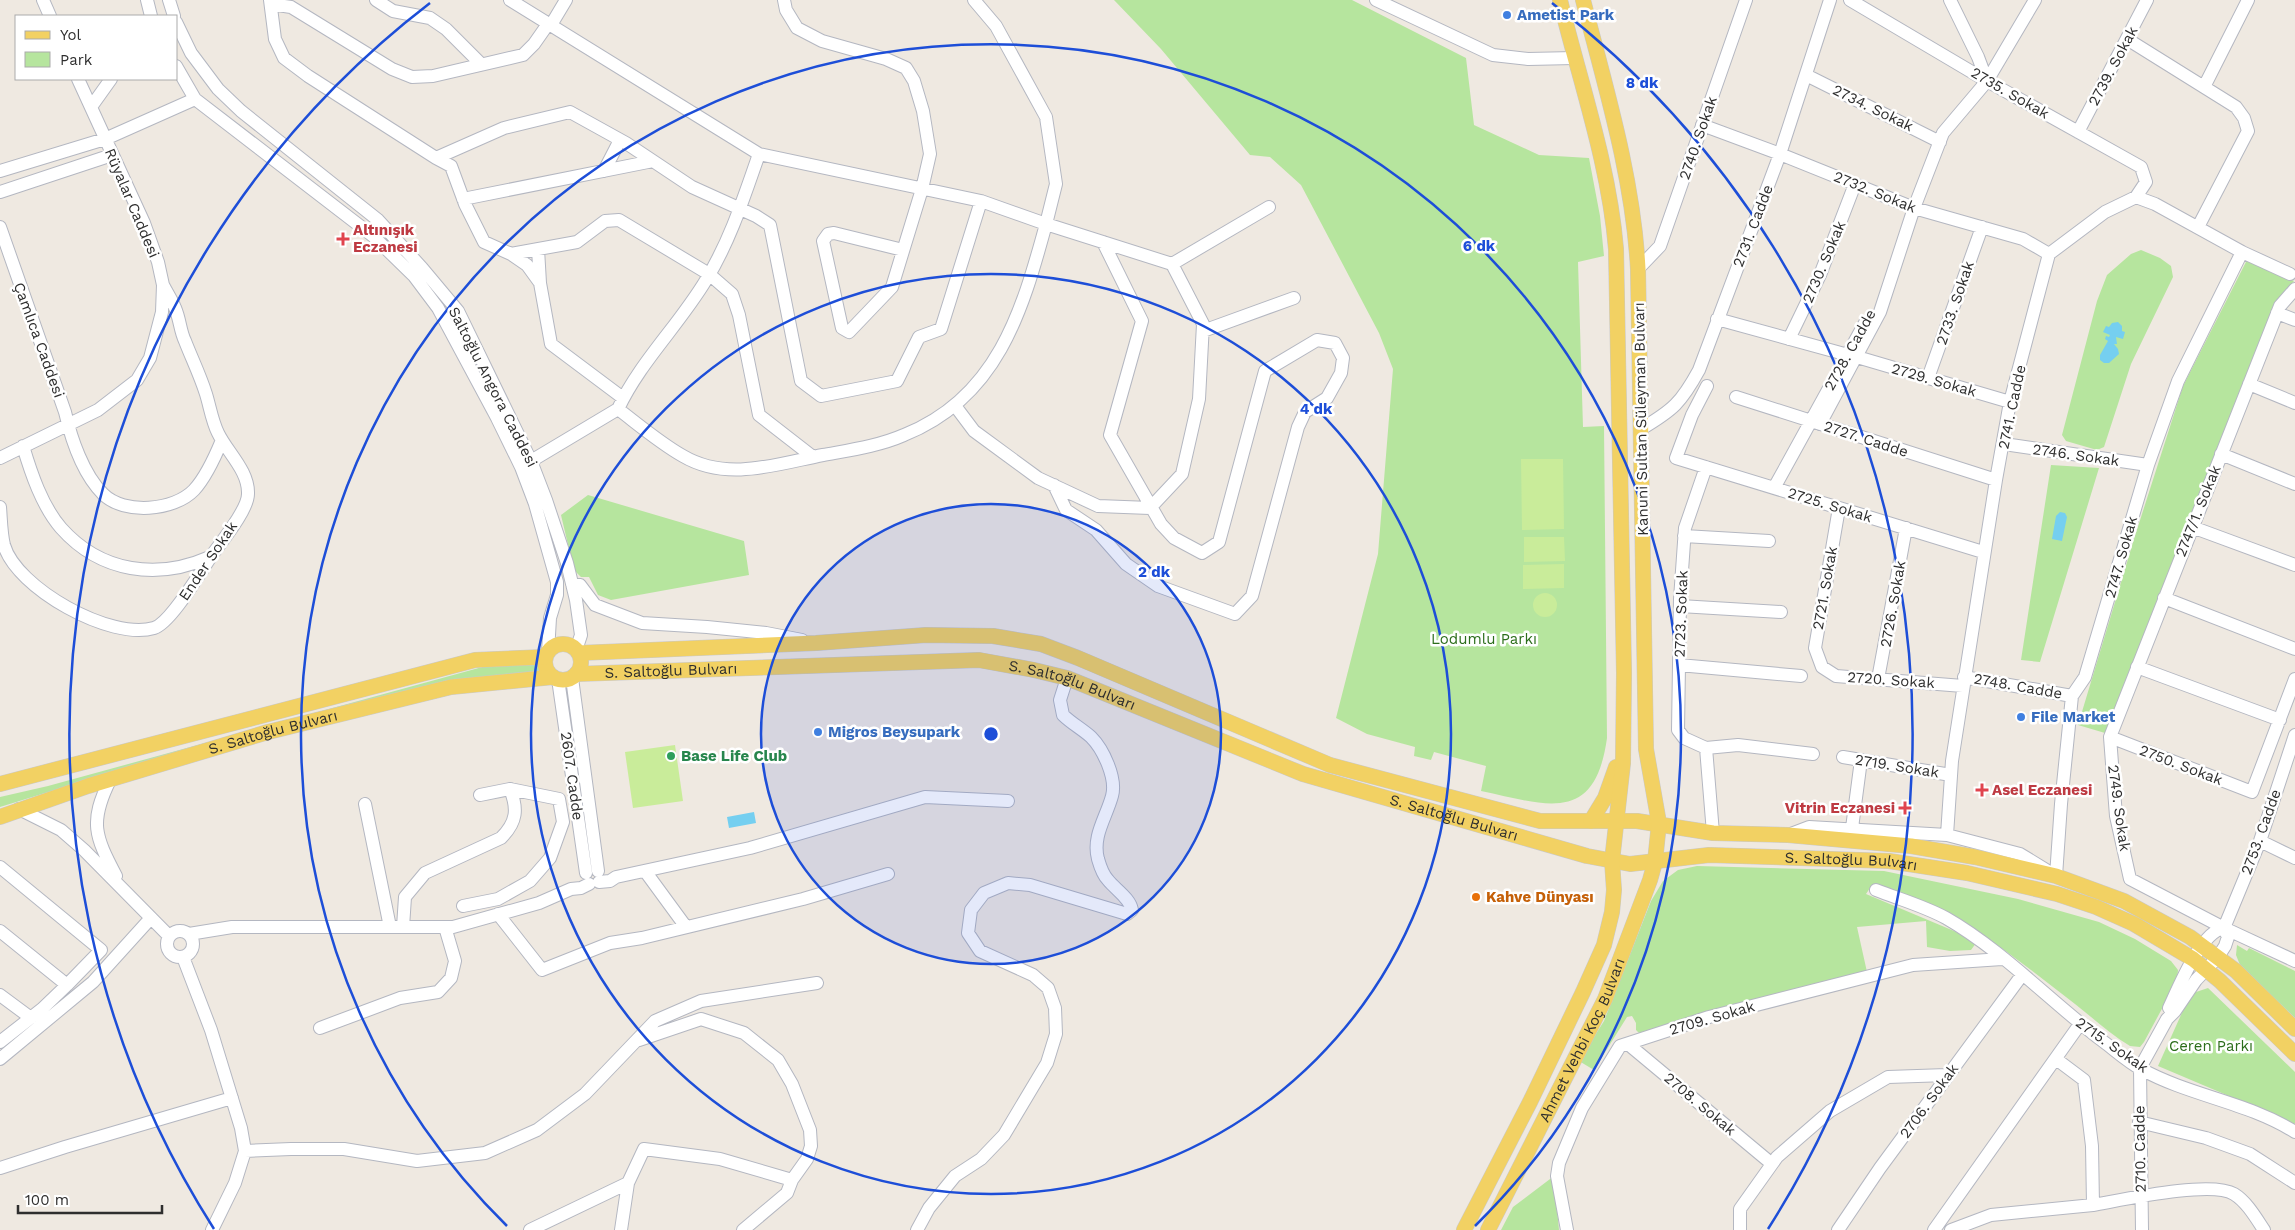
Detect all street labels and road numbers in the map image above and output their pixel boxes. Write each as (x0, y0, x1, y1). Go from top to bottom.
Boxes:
street label: 2739. Sokak (2084, 23, 2142, 109)
street label: 2735. Sokak (1968, 63, 2053, 123)
street label: 2734. Sokak (1830, 81, 1917, 136)
street label: 2740. Sokak (1675, 93, 1721, 182)
street label: Rüyalar Caddesi (101, 146, 163, 260)
street label: 2732. Sokak (1831, 167, 1919, 217)
street label: 2731. Cadde (1729, 182, 1777, 270)
street label: 2730. Sokak (1799, 218, 1850, 306)
street label: 2733. Sokak (1932, 258, 1978, 347)
street label: Çamlıca Caddesi (10, 280, 68, 400)
street label: Kanuni Sultan Süleyman Bulvarı (1630, 302, 1652, 536)
street label: Saltoğlu Angora Caddesi (445, 304, 541, 470)
street label: 2728. Cadde (1820, 306, 1880, 394)
street label: 2729. Sokak (1889, 359, 1979, 401)
street label: 2741. Cadde (1994, 363, 2030, 451)
street label: 2727. Cadde (1822, 417, 1910, 461)
street label: 2746. Sokak (2032, 440, 2121, 470)
street label: 2747/1. Sokak (2171, 462, 2225, 559)
street label: 2725. Sokak (1786, 484, 1875, 527)
street label: 2747. Sokak (2101, 514, 2141, 600)
street label: Ender Sokak (175, 518, 241, 604)
street label: 2721. Sokak (1809, 544, 1841, 631)
street label: 2726. Sokak (1877, 559, 1910, 649)
street label: 2723. Sokak (1670, 570, 1692, 658)
street label: S. Saltoğlu Bulvarı (1007, 657, 1138, 714)
street label: S. Saltoğlu Bulvarı (604, 659, 738, 682)
street label: 2720. Sokak (1847, 668, 1936, 692)
street label: 2748. Cadde (1972, 669, 2064, 703)
street label: S. Saltoğlu Bulvarı (206, 706, 339, 758)
street label: 2607. Cadde (557, 731, 587, 821)
street label: 2750. Sokak (2137, 741, 2226, 789)
street label: 2719. Sokak (1854, 750, 1941, 782)
street label: 2749. Sokak (2104, 764, 2134, 853)
street label: 2753. Cadde (2237, 787, 2285, 877)
street label: S. Saltoğlu Bulvarı (1388, 791, 1520, 845)
street label: S. Saltoğlu Bulvarı (1784, 849, 1919, 874)
street label: Ahmet Vehbi Koç Bulvarı (1535, 956, 1629, 1125)
street label: 2709. Sokak (1667, 997, 1757, 1039)
street label: 2715. Sokak (2072, 1013, 2152, 1077)
street label: 2706. Sokak (1896, 1060, 1962, 1142)
street label: 2708. Sokak (1660, 1069, 1740, 1140)
street label: 2710. Cadde (2130, 1105, 2150, 1193)

